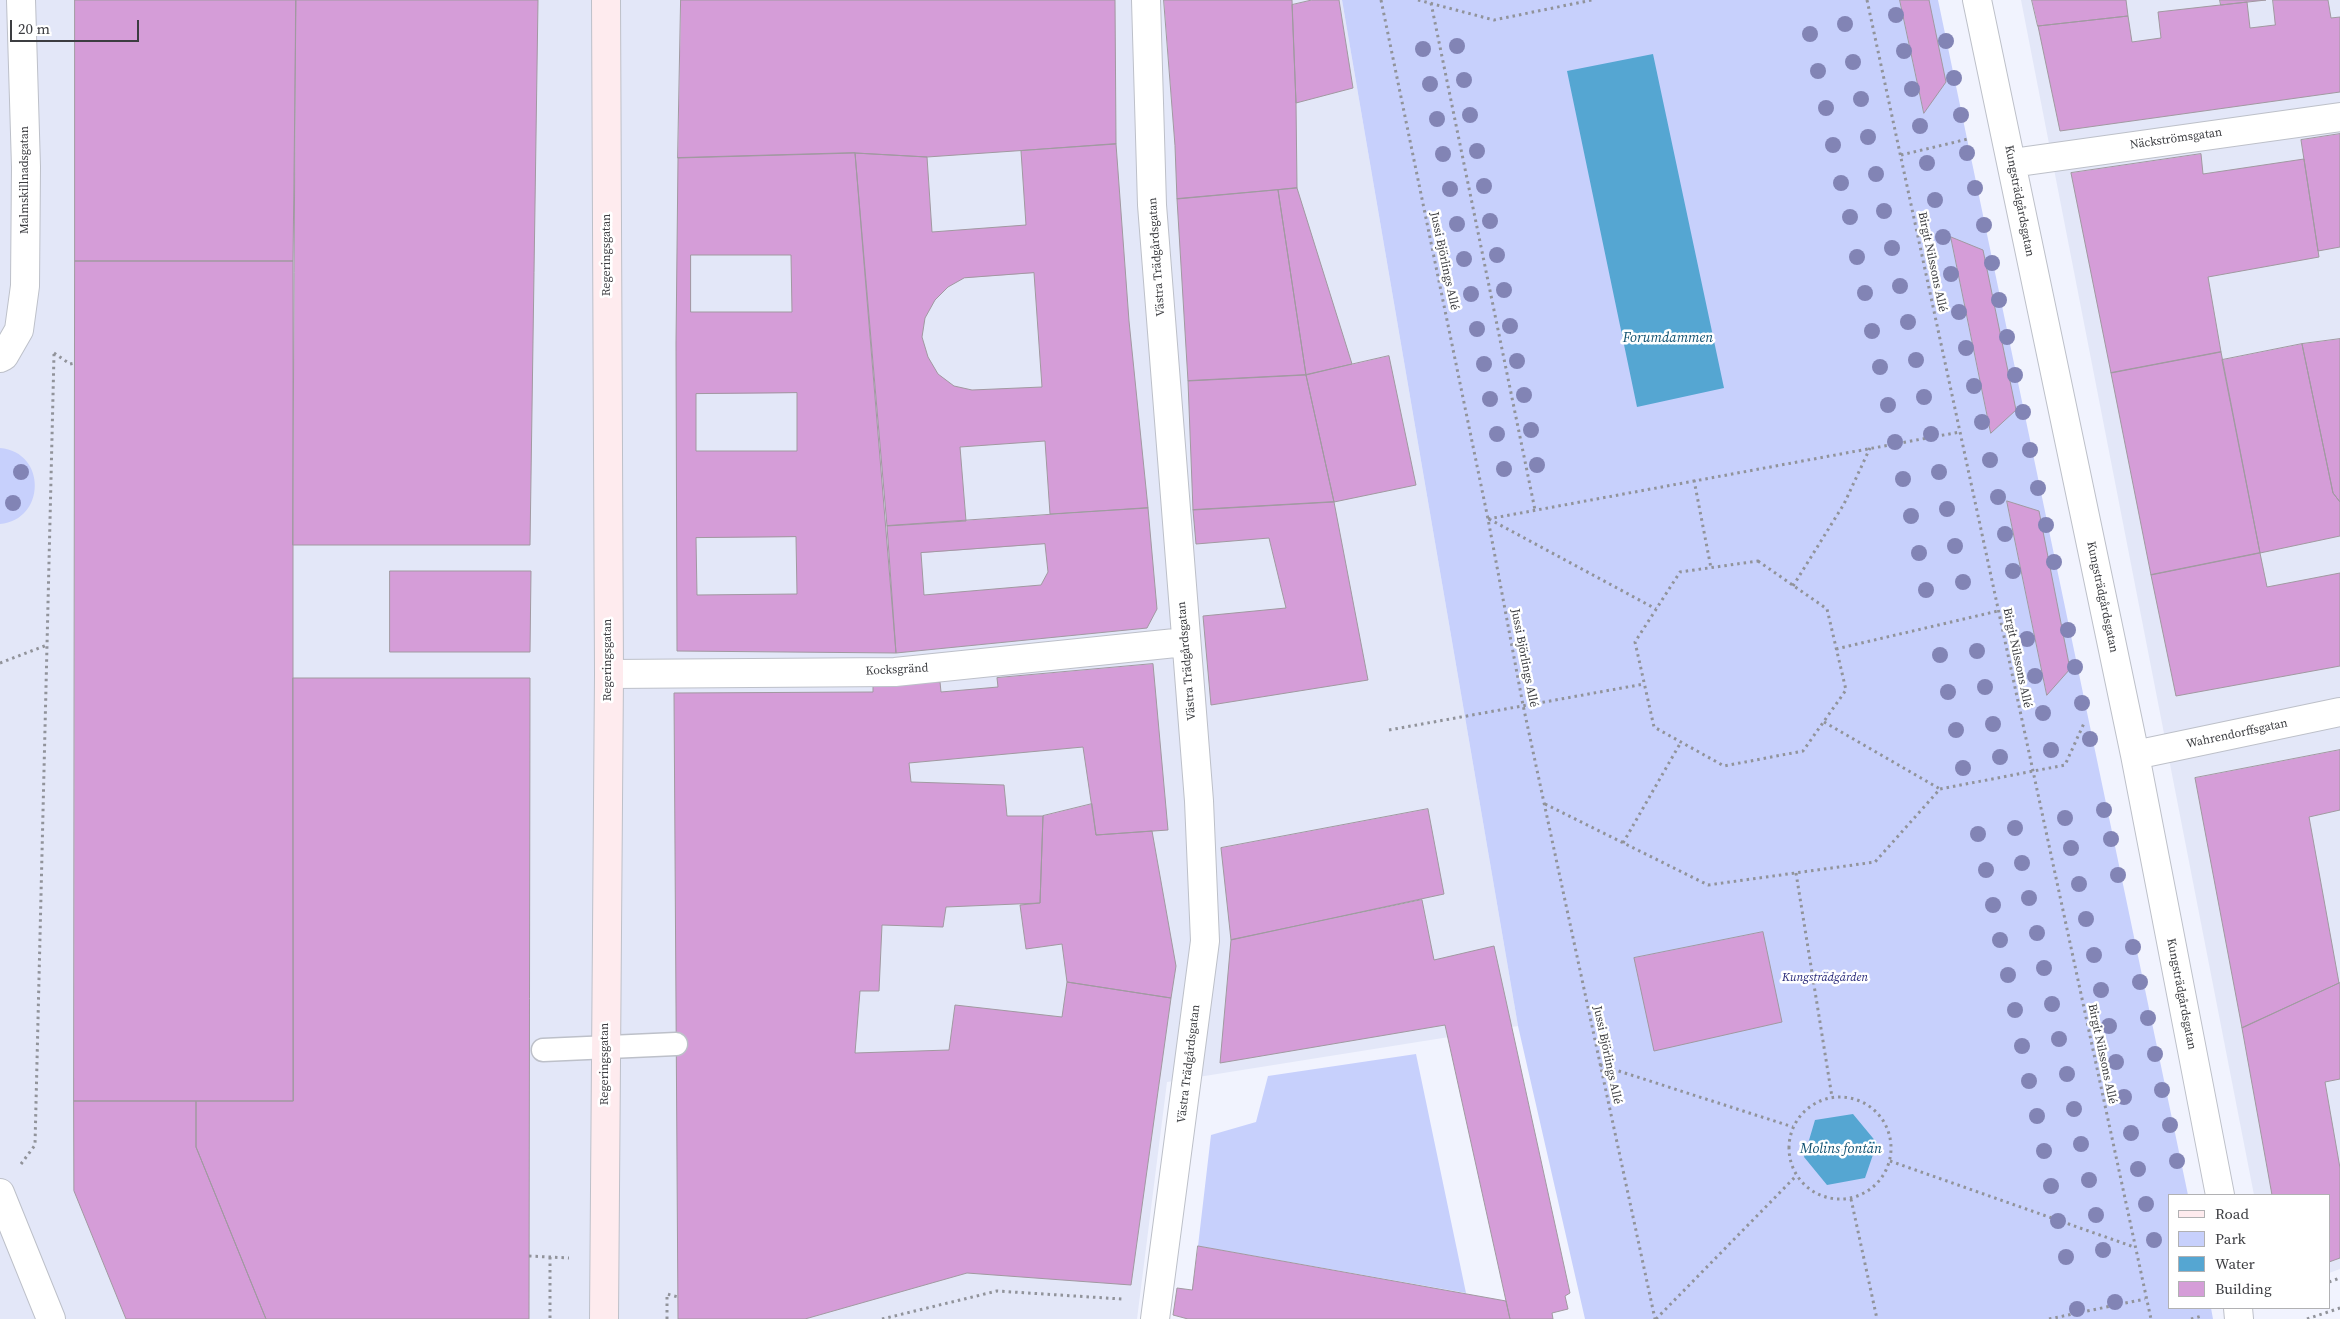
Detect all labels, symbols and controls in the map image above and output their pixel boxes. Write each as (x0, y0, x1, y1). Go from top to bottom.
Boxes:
scale bar (12, 10, 141, 42)
text: 20 m (18, 18, 50, 39)
street label: Näckströmsgatan (2129, 125, 2223, 153)
street label: Malmskillnadsgatan (18, 126, 32, 234)
street label: Kungsträdgårdsgatan (2001, 144, 2037, 258)
street label: Västra Trädgårdsgatan (1146, 197, 1168, 317)
street label: Jussi Björlings Allé (1427, 210, 1461, 312)
street label: Birgit Nilssons Allé (1914, 211, 1950, 313)
street label: Regeringsgatan (600, 214, 614, 296)
water label: Forumdammen (1623, 330, 1713, 346)
street label: Kungsträdgårdsgatan (2083, 540, 2121, 654)
street label: Västra Trädgårdsgatan (1175, 601, 1199, 721)
street label: Jussi Björlings Allé (1507, 607, 1541, 709)
street label: Birgit Nilssons Allé (1999, 607, 2035, 709)
street label: Regeringsgatan (601, 619, 615, 701)
street label: Kocksgränd (865, 661, 929, 679)
street label: Wahrendorffsgatan (2185, 716, 2289, 752)
street label: Kungsträdgårdsgatan (2163, 937, 2199, 1051)
park label: Kungsträdgården (1782, 971, 1868, 985)
street label: Birgit Nilssons Allé (2084, 1003, 2120, 1105)
street label: Västra Trädgårdsgatan (1175, 1004, 1203, 1124)
street label: Jussi Björlings Allé (1590, 1004, 1624, 1106)
street label: Regeringsgatan (598, 1023, 612, 1105)
water label: Molins fontän (1800, 1141, 1882, 1157)
legend (2168, 1194, 2330, 1309)
text: Road (2215, 1203, 2249, 1224)
text: Park (2215, 1228, 2246, 1249)
text: Water (2215, 1253, 2255, 1274)
text: Building (2215, 1278, 2272, 1299)

